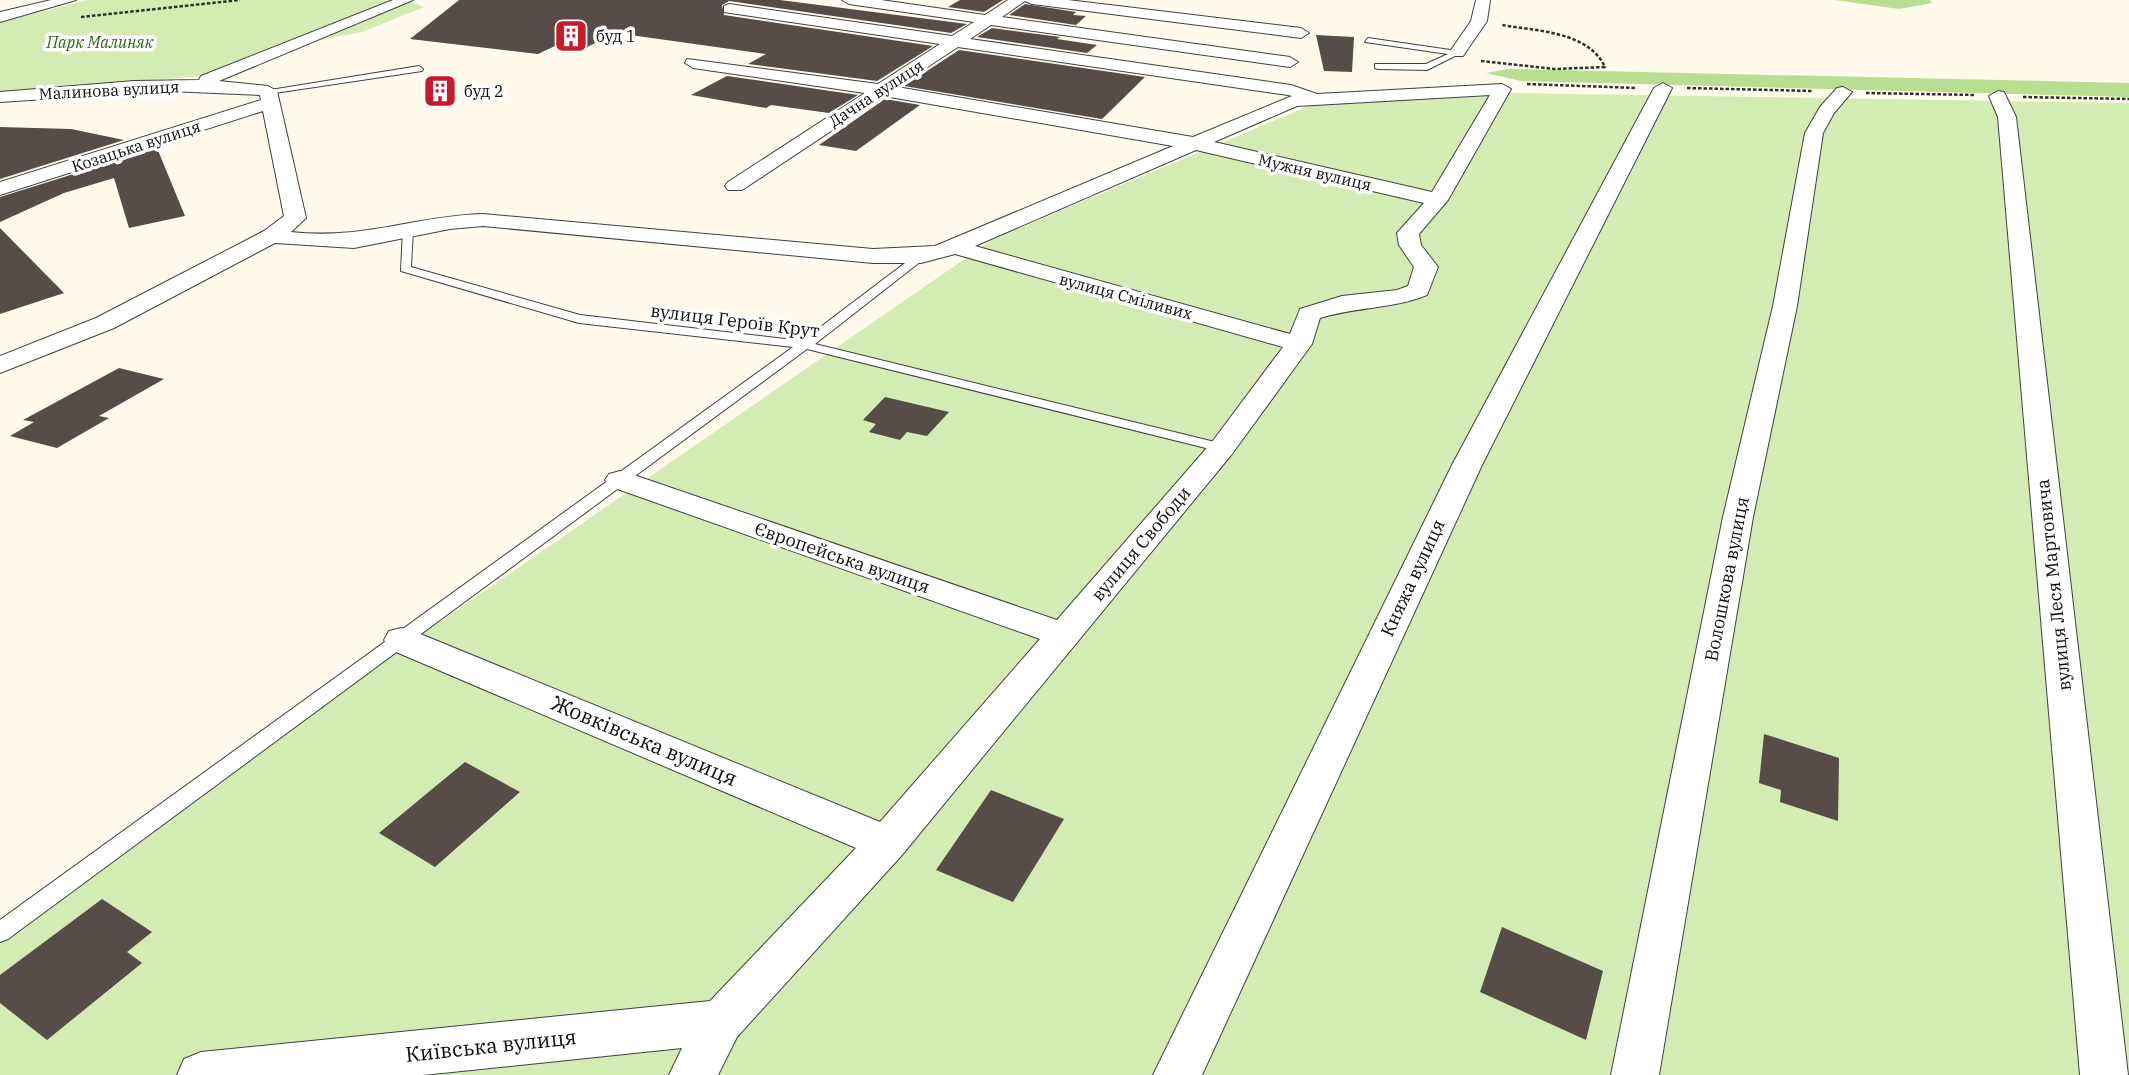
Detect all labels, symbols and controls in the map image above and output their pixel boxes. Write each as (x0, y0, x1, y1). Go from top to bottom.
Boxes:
building icon: буд 1 (552, 17, 590, 55)
place label: буд 1 (596, 26, 636, 46)
park label: Парк Малиняк (46, 32, 154, 52)
street label: Дачна вулиця (825, 55, 927, 131)
building icon: буд 2 (421, 72, 459, 110)
street label: Малинова вулиця (38, 76, 180, 104)
place label: буд 2 (464, 81, 504, 101)
street label: Козацька вулиця (69, 116, 203, 176)
street label: Мужня вулиця (1256, 149, 1374, 195)
street label: вулиця Сміливих (1057, 269, 1195, 323)
street label: вулиця Героїв Крут (649, 299, 821, 342)
street label: вулиця Леся Мартовича (2031, 478, 2076, 692)
street label: вулиця Свободи (1086, 482, 1195, 606)
street label: Волошкова вулиця (1699, 495, 1754, 663)
street label: Княжа вулиця (1375, 515, 1450, 640)
street label: Європейська вулиця (752, 517, 933, 598)
street label: Жовківська вулиця (547, 688, 742, 792)
street label: Київська вулиця (404, 1022, 578, 1068)

